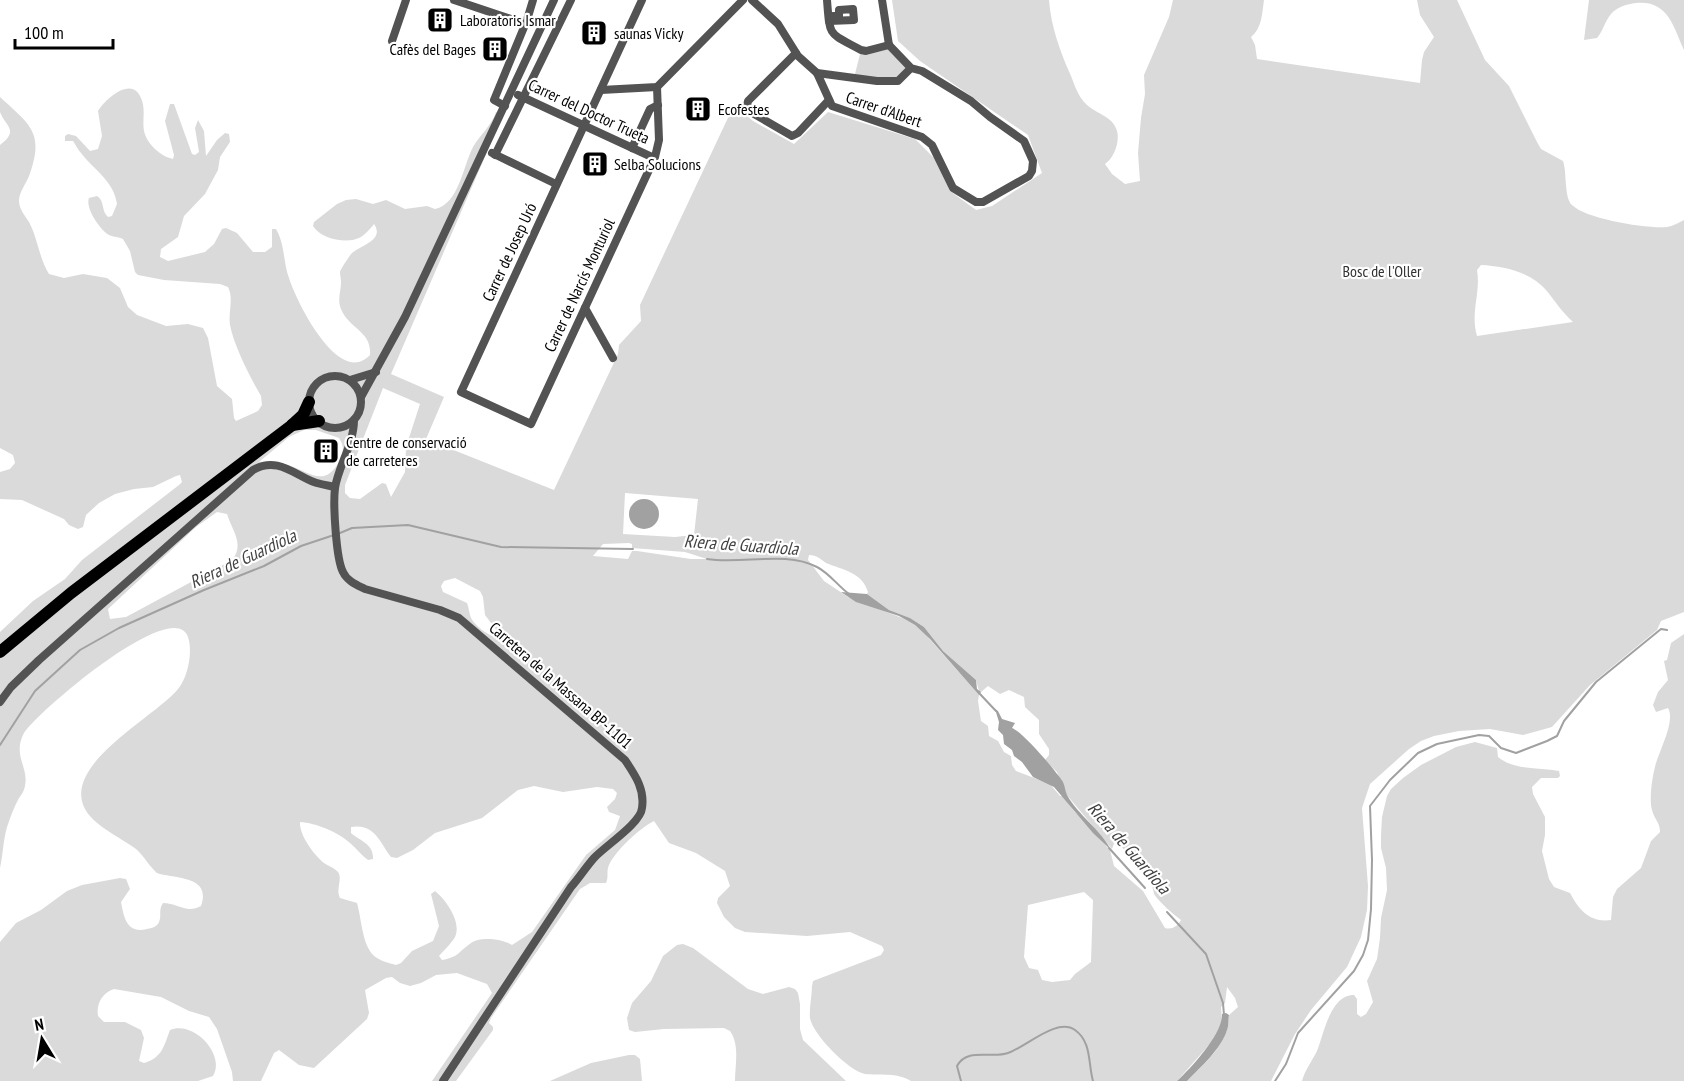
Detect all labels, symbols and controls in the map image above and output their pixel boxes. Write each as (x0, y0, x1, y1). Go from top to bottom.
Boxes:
building icon: Laboratoris Ismar (425, 5, 455, 35)
place label: Laboratoris Ismar (460, 10, 556, 30)
scale bar (15, 12, 112, 50)
building icon: saunas Vicky (579, 18, 609, 48)
text: 100 m (24, 21, 64, 44)
place label: saunas Vicky (614, 23, 683, 43)
building icon: Cafès del Bages (480, 34, 510, 64)
place label: Cafès del Bages (390, 39, 476, 59)
street label: Carrer del Doctor Trueta (525, 74, 653, 148)
street label: Carrer d'Albert (843, 87, 925, 131)
building icon: Ecofestes (683, 94, 713, 124)
place label: Ecofestes (718, 99, 769, 119)
building icon: Selba Solucions (580, 149, 610, 179)
place label: Selba Solucions (614, 154, 701, 174)
street label: Carrer de Josep Uró (477, 199, 541, 304)
street label: Carrer de Narcís Monturiol (539, 215, 619, 355)
park label: Bosc de l'Oller (1343, 261, 1422, 281)
place label: Centre de conservació de carreteres (346, 432, 467, 470)
building icon: Centre de conservació de carreteres (311, 436, 341, 466)
water label: Riera de Guardiola (186, 524, 300, 593)
water label: Riera de Guardiola (683, 529, 800, 560)
street label: Carretera de la Massana BP-1101 (485, 617, 637, 753)
water label: Riera de Guardiola (1083, 797, 1176, 899)
north arrow (12, 1009, 72, 1069)
text: N (33, 1014, 45, 1035)

